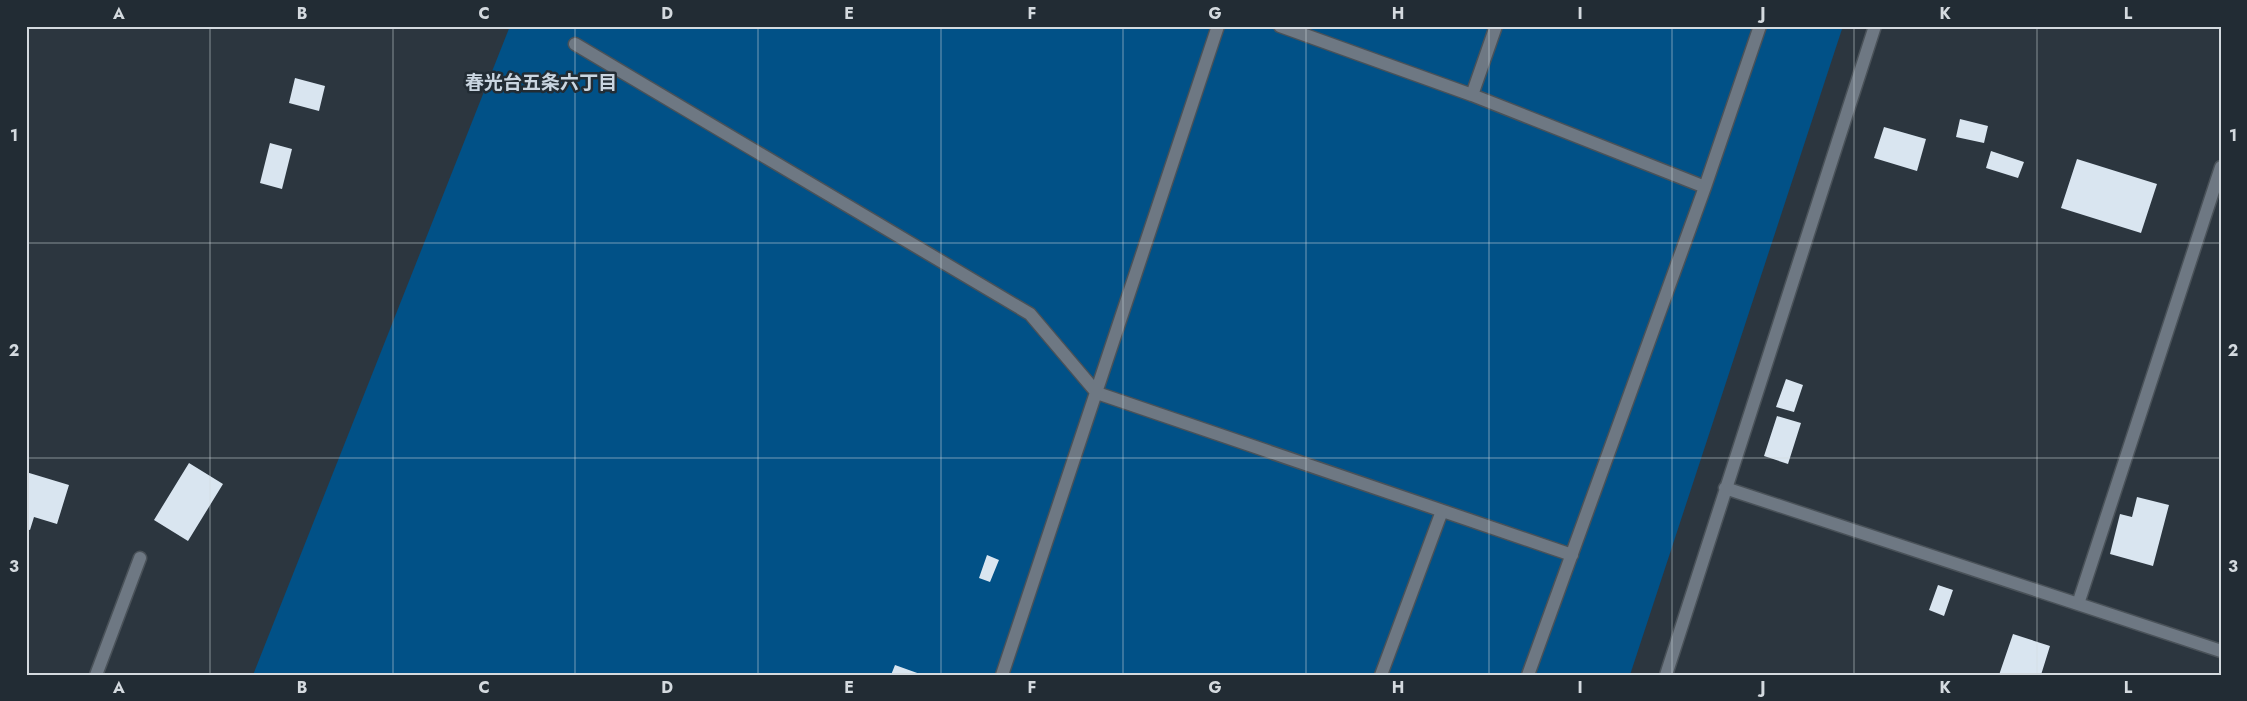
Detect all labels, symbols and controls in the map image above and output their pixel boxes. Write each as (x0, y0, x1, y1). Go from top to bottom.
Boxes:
text: A (112, 2, 125, 25)
text: B (297, 2, 307, 25)
text: C (478, 2, 490, 25)
text: D (661, 2, 673, 25)
text: E (844, 2, 854, 25)
text: F (1028, 2, 1036, 25)
text: G (1208, 2, 1222, 25)
text: H (1392, 2, 1404, 25)
text: I (1577, 2, 1583, 25)
text: J (1757, 2, 1766, 25)
text: K (1939, 2, 1951, 25)
text: L (2124, 2, 2133, 25)
district label: 春光台五条六丁目 (465, 69, 617, 96)
text: 1 (10, 124, 18, 147)
text: 1 (2229, 124, 2237, 147)
text: 2 (9, 339, 19, 362)
text: 2 (2228, 339, 2238, 362)
text: 3 (9, 555, 19, 578)
text: 3 (2228, 555, 2238, 578)
text: A (112, 676, 125, 699)
text: B (297, 676, 307, 699)
text: C (478, 676, 490, 699)
text: D (661, 676, 673, 699)
text: E (844, 676, 854, 699)
text: F (1028, 676, 1036, 699)
text: G (1208, 676, 1222, 699)
text: H (1392, 676, 1404, 699)
text: I (1577, 676, 1583, 699)
text: J (1757, 676, 1766, 699)
text: K (1939, 676, 1951, 699)
text: L (2124, 676, 2133, 699)

